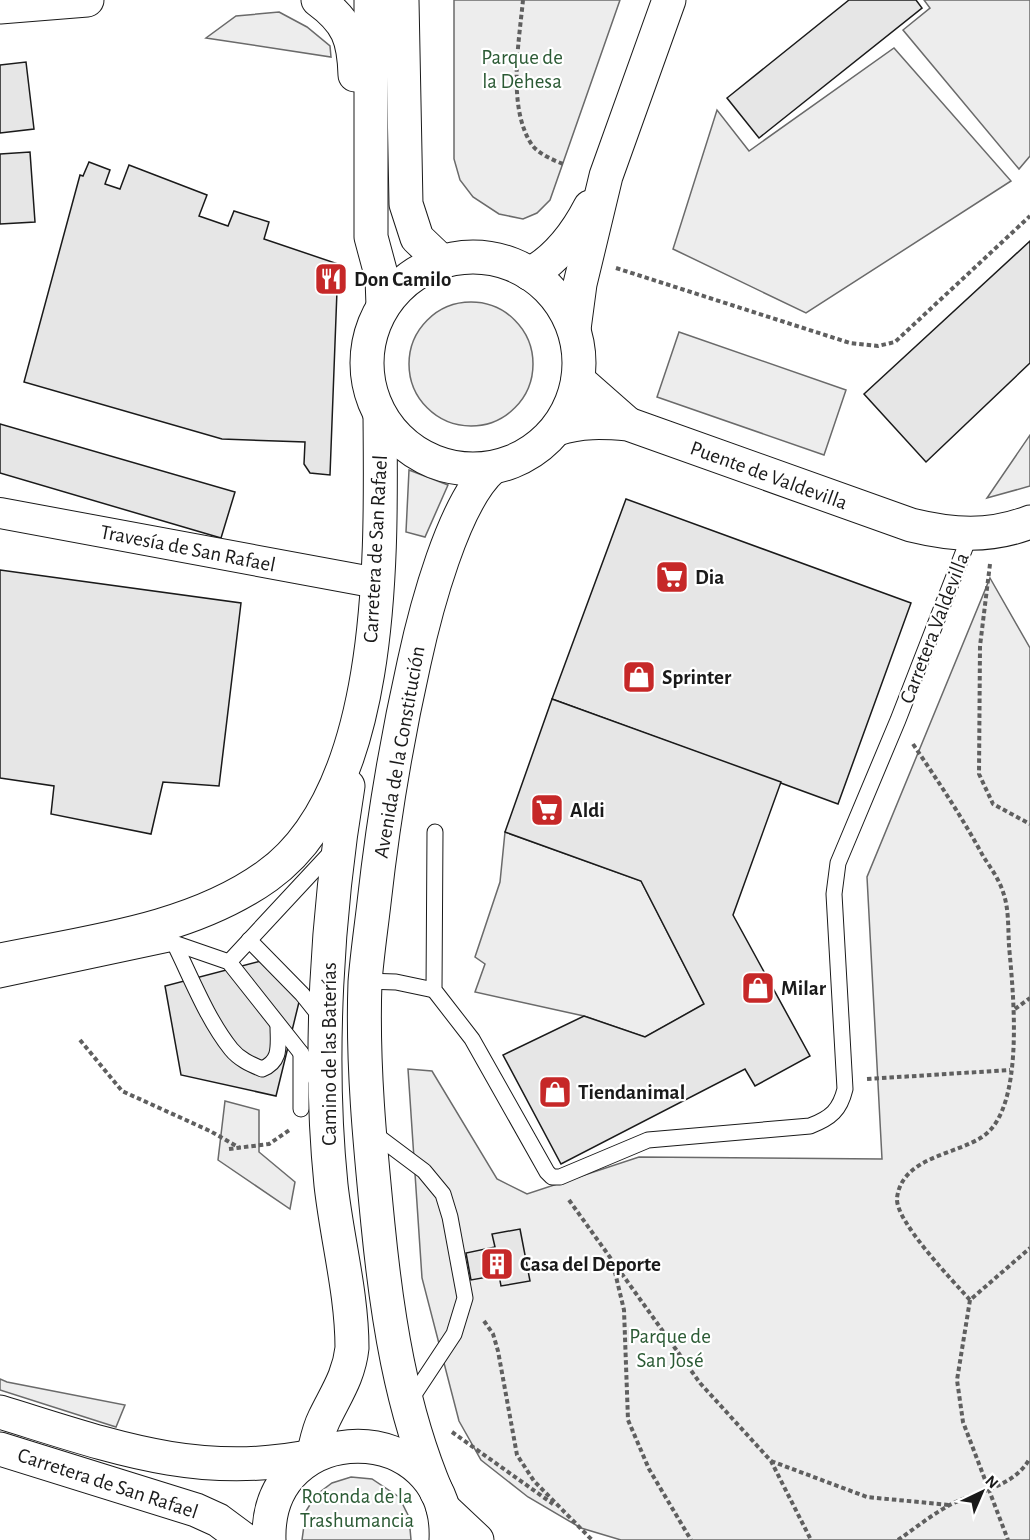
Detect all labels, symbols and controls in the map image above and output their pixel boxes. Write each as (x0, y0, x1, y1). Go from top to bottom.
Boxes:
park label: Parque de la Dehesa (481, 47, 563, 92)
restaurant icon: Don Camilo (313, 261, 349, 297)
place label: Don Camilo (354, 269, 451, 290)
street label: Puente de Valdevilla (687, 437, 851, 514)
street label: Carretera de San Rafael (360, 455, 391, 644)
street label: Travesía de San Rafael (99, 521, 277, 576)
street label: Carretera Valdevilla (896, 550, 973, 706)
supermarket icon: Dia (654, 559, 690, 595)
place label: Dia (695, 567, 724, 588)
street label: Avenida de la Constitución (370, 644, 428, 860)
shop icon: Sprinter (621, 659, 657, 695)
place label: Sprinter (662, 667, 732, 688)
supermarket icon: Aldi (529, 792, 565, 828)
place label: Aldi (570, 800, 605, 821)
street label: Camino de las Baterías (319, 962, 340, 1146)
shop icon: Milar (740, 970, 776, 1006)
place label: Milar (781, 978, 827, 999)
shop icon: Tiendanimal (537, 1074, 573, 1110)
place label: Tiendanimal (578, 1082, 685, 1103)
building icon: Casa del Deporte (479, 1246, 515, 1282)
place label: Casa del Deporte (520, 1254, 661, 1275)
park label: Parque de San José (629, 1326, 711, 1371)
street label: Carretera de San Rafael (15, 1444, 201, 1523)
north arrow (952, 1462, 1012, 1522)
text: N (982, 1472, 1001, 1492)
park label: Rotonda de la Trashumancia (300, 1486, 414, 1531)

